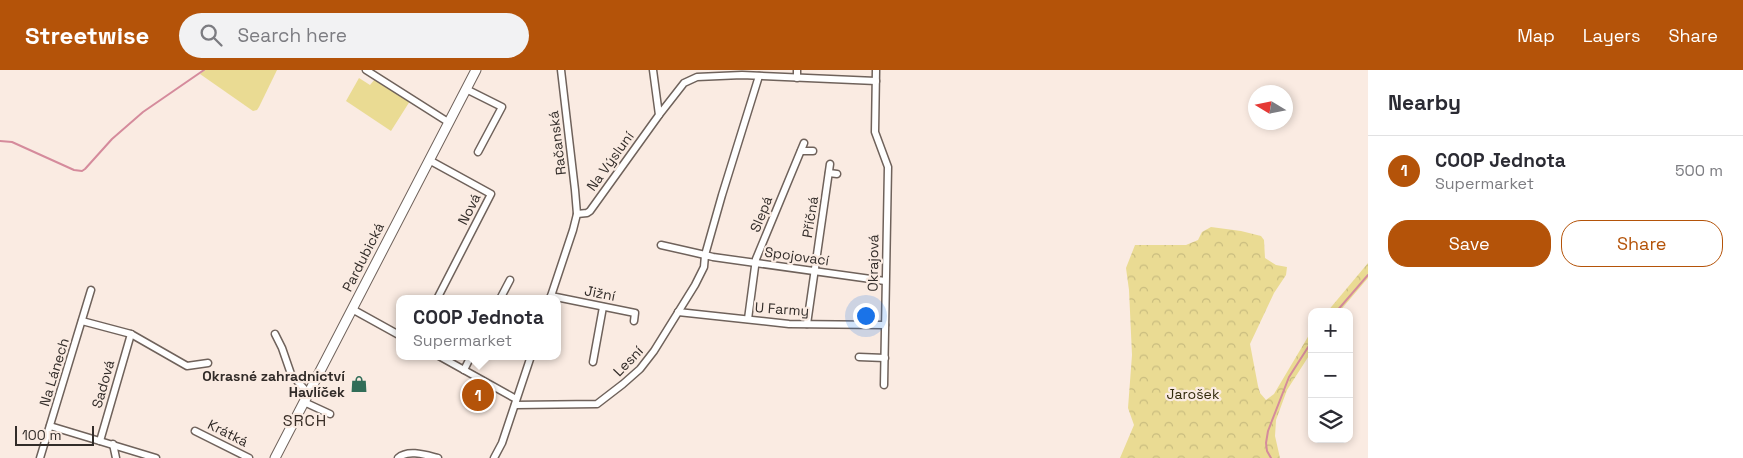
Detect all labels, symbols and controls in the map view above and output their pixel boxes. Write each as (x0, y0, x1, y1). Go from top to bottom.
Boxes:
search box (179, 13, 529, 58)
text: Streetwise (25, 20, 149, 51)
icon: search (197, 21, 225, 49)
text: Search here (237, 23, 347, 48)
text: Map (1517, 24, 1555, 47)
text: Layers (1583, 24, 1640, 47)
text: Share (1668, 24, 1718, 47)
north arrow (1248, 85, 1293, 130)
text: Nearby (1388, 89, 1461, 116)
street label: Račanská (544, 110, 570, 176)
street label: Na Výsluní (582, 127, 638, 194)
text: COOP Jednota (1435, 148, 1566, 173)
text: 1 (1400, 160, 1408, 181)
text: 500 m (1675, 160, 1723, 181)
text: Supermarket (1435, 173, 1534, 194)
street label: Nová (453, 190, 485, 228)
street label: Slepá (746, 193, 776, 235)
street label: Příčná (798, 195, 822, 239)
street label: Pardubická (338, 219, 388, 295)
button: Save (1388, 220, 1551, 267)
button: Share (1561, 220, 1723, 267)
street label: Okrajová (864, 234, 882, 292)
street label: Spojovací (764, 243, 831, 270)
street label: Jižní (583, 281, 618, 305)
popup (396, 295, 561, 360)
street label: U Farmy (754, 298, 810, 320)
your location (853, 303, 879, 329)
text: COOP Jednota (413, 305, 544, 330)
map controls (1308, 308, 1353, 443)
button: + (1308, 308, 1353, 353)
text: Supermarket (413, 330, 512, 351)
street label: Na Lánech (35, 336, 73, 408)
street label: Lesní (609, 342, 647, 380)
button: − (1308, 353, 1353, 398)
street label: Sadová (88, 358, 118, 410)
place label: Okrasné zahradnictví Havlíček (202, 367, 345, 401)
shop icon: Okrasné zahradnictví Havlíček (349, 374, 369, 394)
pin: 1 (462, 376, 494, 414)
park label: Jarošek (1167, 385, 1220, 403)
button: layers (1308, 398, 1353, 443)
district label: SRCH (283, 410, 327, 431)
street label: Krátká (205, 415, 251, 451)
scale bar (15, 423, 94, 446)
text: 100 m (22, 426, 61, 444)

